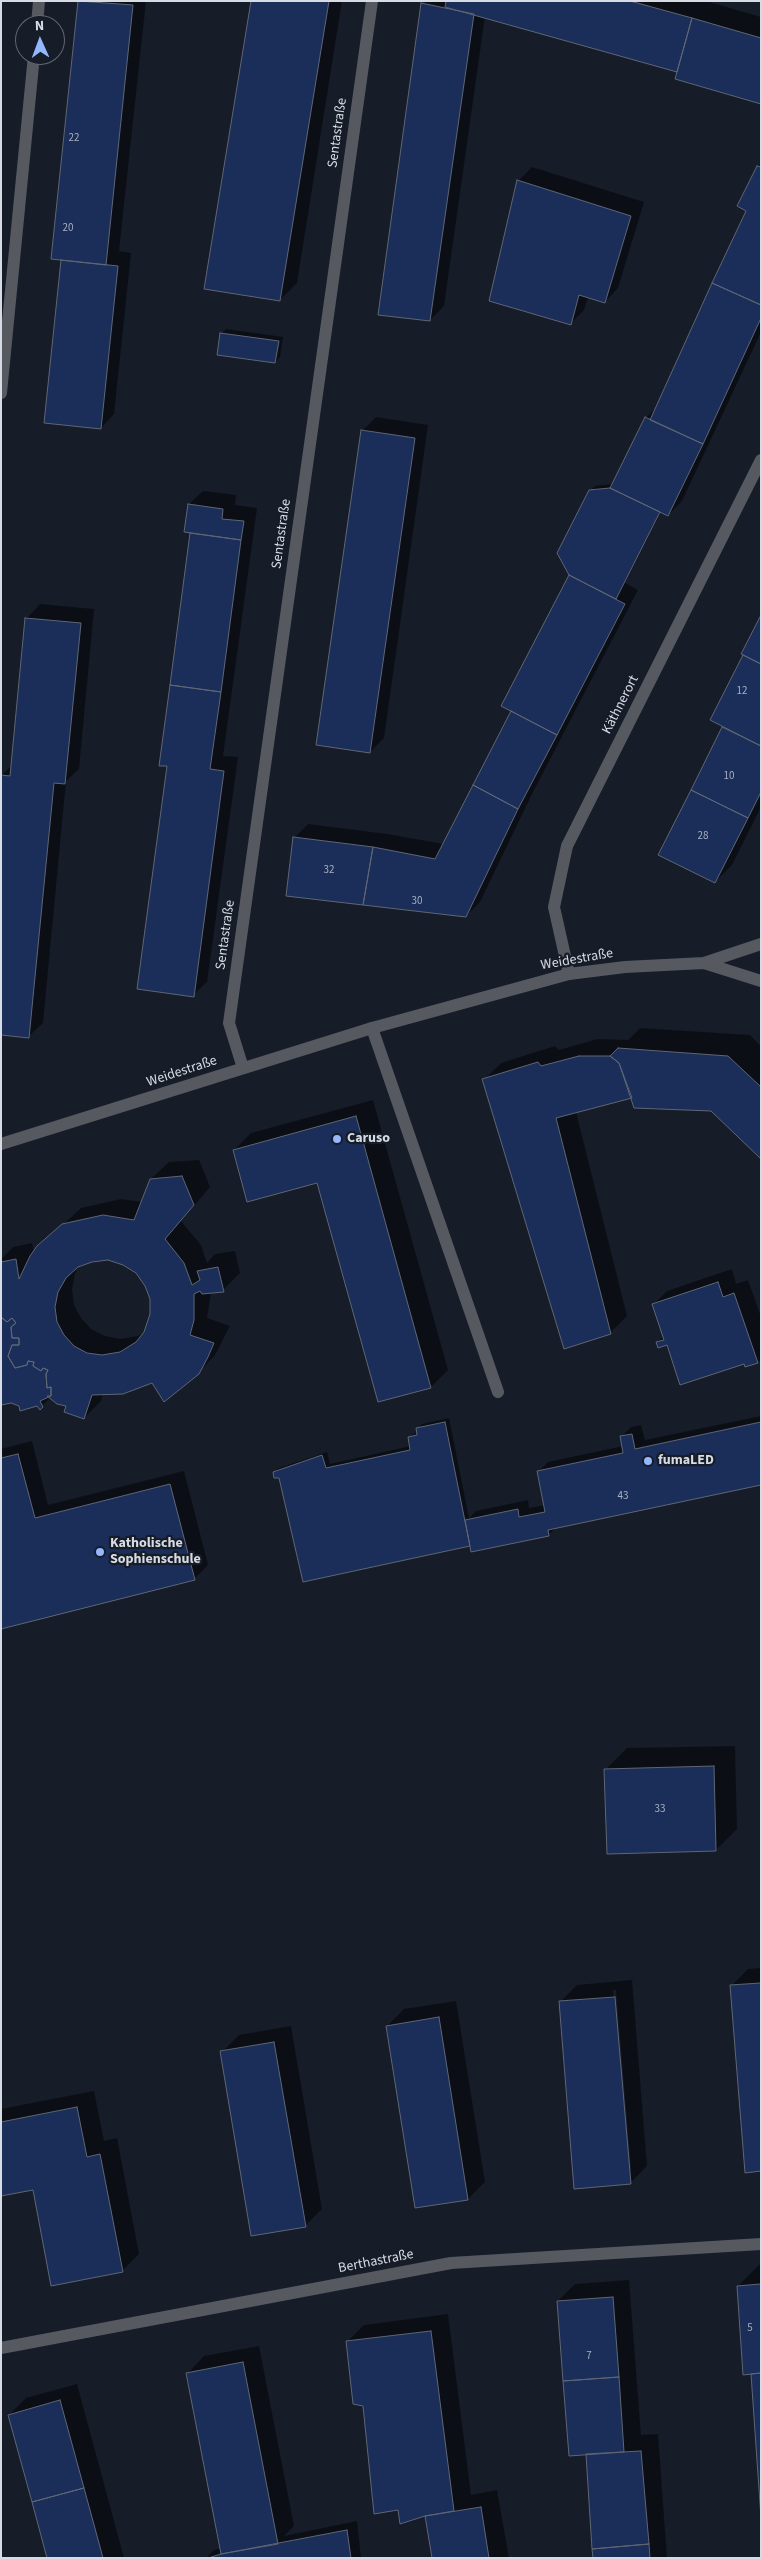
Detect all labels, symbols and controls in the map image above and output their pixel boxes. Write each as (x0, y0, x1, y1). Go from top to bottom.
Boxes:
north arrow (15, 15, 65, 65)
text: N (35, 16, 45, 36)
street label: Sentastraße (325, 97, 351, 169)
house number: 22 (69, 132, 79, 146)
house number: 20 (63, 222, 73, 236)
street label: Sentastraße (269, 498, 295, 570)
street label: Käthnerort (599, 673, 643, 737)
house number: 12 (737, 685, 747, 699)
house number: 10 (724, 770, 734, 784)
house number: 28 (698, 830, 708, 844)
house number: 32 (324, 864, 334, 878)
house number: 30 (412, 895, 422, 909)
street label: Sentastraße (213, 899, 239, 971)
street label: Weidestraße (540, 945, 614, 975)
street label: Weidestraße (145, 1053, 219, 1091)
place label: Caruso (347, 1131, 390, 1147)
marker: Caruso (331, 1133, 343, 1145)
place label: fumaLED (658, 1453, 714, 1469)
marker: fumaLED (642, 1455, 654, 1467)
house number: 43 (618, 1490, 628, 1504)
place label: Katholische Sophienschule (110, 1536, 201, 1568)
marker: Katholische Sophienschule (94, 1546, 106, 1558)
house number: 33 (655, 1803, 665, 1817)
street label: Berthastraße (337, 2246, 415, 2278)
house number: 5 (747, 2322, 753, 2336)
house number: 7 (586, 2350, 592, 2364)

